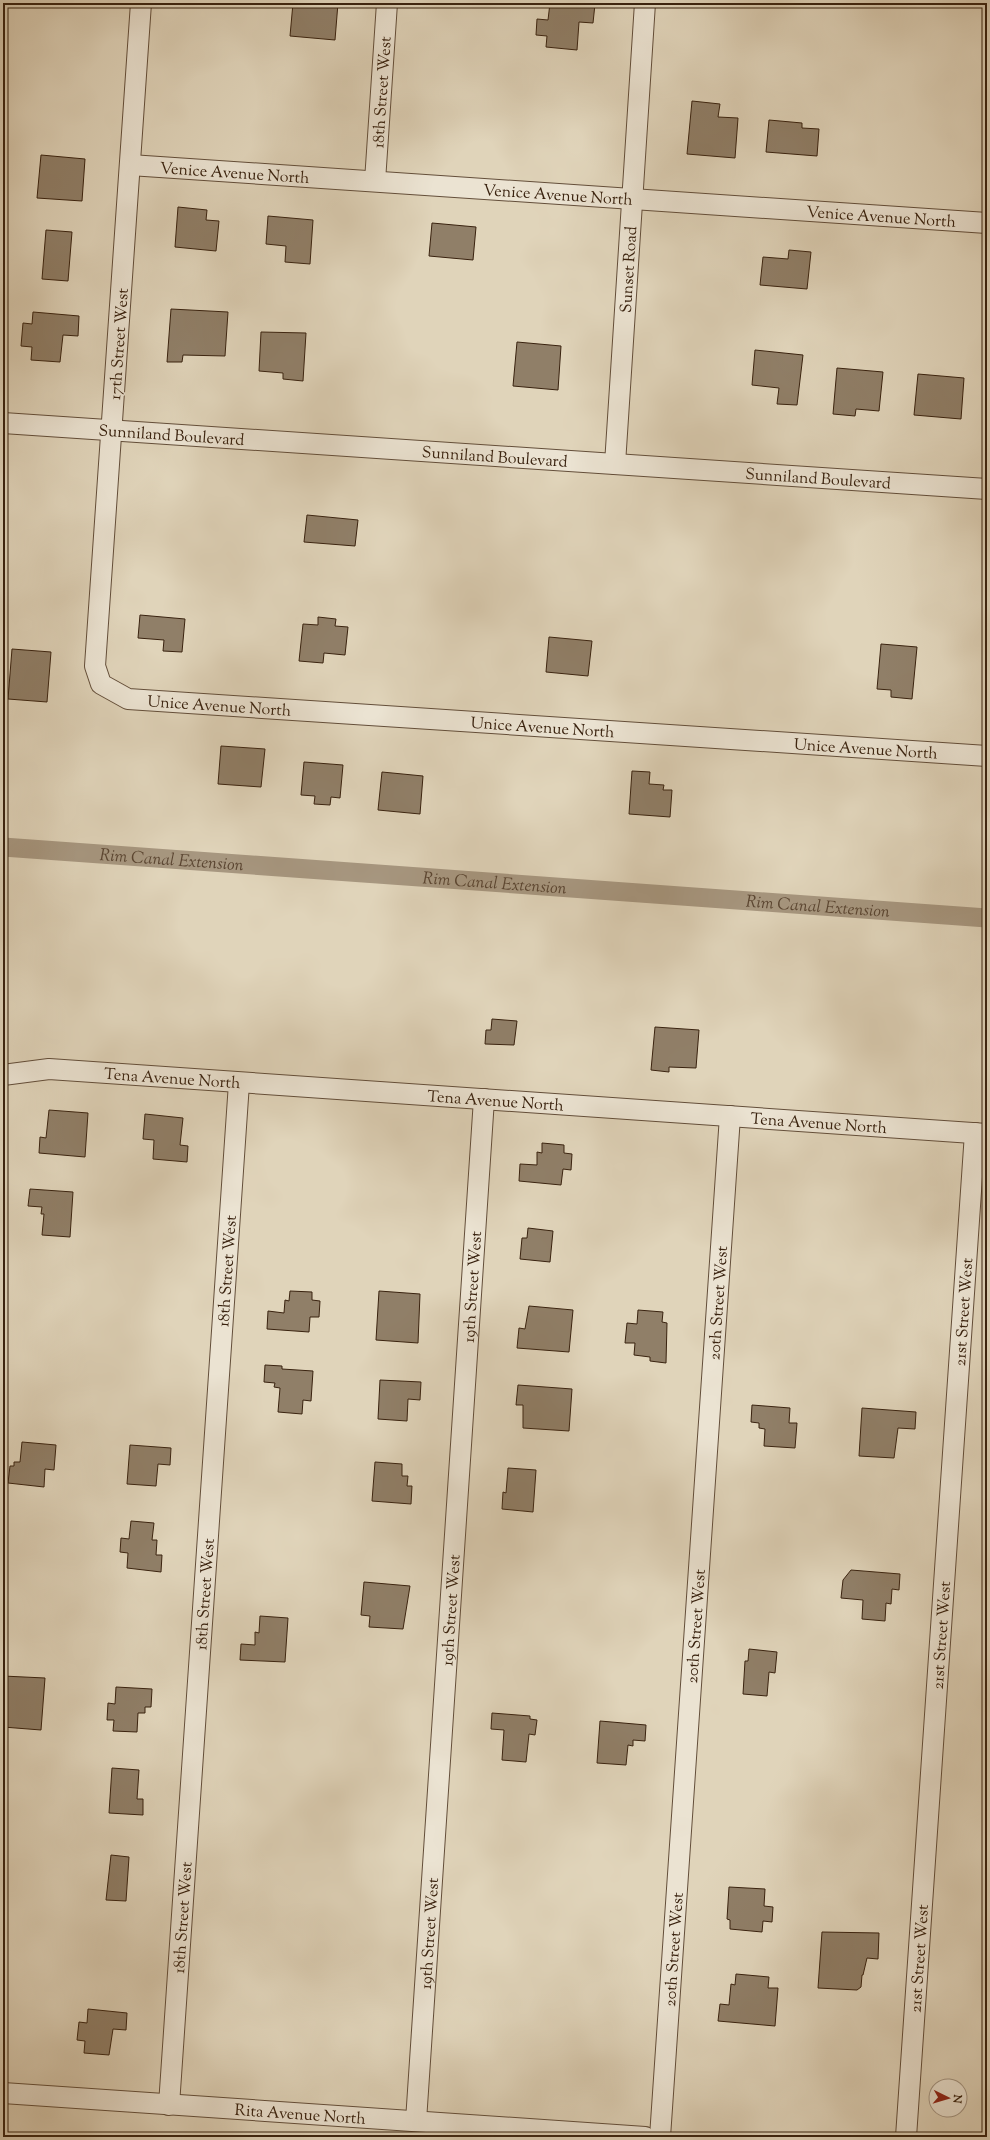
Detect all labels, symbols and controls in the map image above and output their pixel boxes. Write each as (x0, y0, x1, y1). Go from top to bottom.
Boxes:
street label: 18th Street West (368, 35, 399, 149)
street label: Venice Avenue North (159, 158, 311, 191)
street label: Venice Avenue North (482, 180, 634, 213)
street label: Venice Avenue North (805, 202, 957, 235)
street label: Sunset Road (616, 226, 644, 314)
street label: 17th Street West (105, 287, 136, 401)
street label: Sunniland Boulevard (98, 420, 245, 453)
street label: Sunniland Boulevard (421, 442, 568, 475)
street label: Sunniland Boulevard (744, 464, 892, 497)
street label: Unice Avenue North (146, 691, 292, 724)
street label: Unice Avenue North (470, 713, 616, 745)
street label: Unice Avenue North (793, 734, 939, 767)
water label: Rim Canal Extension (99, 844, 244, 878)
water label: Rim Canal Extension (422, 867, 567, 902)
water label: Rim Canal Extension (745, 891, 891, 925)
street label: Tena Avenue North (103, 1064, 242, 1096)
street label: Tena Avenue North (426, 1086, 565, 1119)
street label: Tena Avenue North (750, 1109, 888, 1141)
street label: 18th Street West (213, 1214, 244, 1328)
street label: 19th Street West (459, 1230, 489, 1343)
street label: 20th Street West (704, 1245, 735, 1361)
street label: 21st Street West (950, 1257, 980, 1367)
street label: 18th Street West (191, 1537, 222, 1651)
street label: 19th Street West (437, 1553, 468, 1667)
street label: 20th Street West (682, 1568, 713, 1684)
street label: 21st Street West (928, 1580, 958, 1690)
street label: 18th Street West (169, 1860, 200, 1974)
street label: 19th Street West (416, 1877, 446, 1990)
street label: 20th Street West (660, 1891, 691, 2008)
street label: 21st Street West (906, 1903, 936, 2013)
north arrow (928, 2078, 968, 2118)
text: N (949, 2093, 965, 2104)
street label: Rita Avenue North (234, 2100, 367, 2132)

